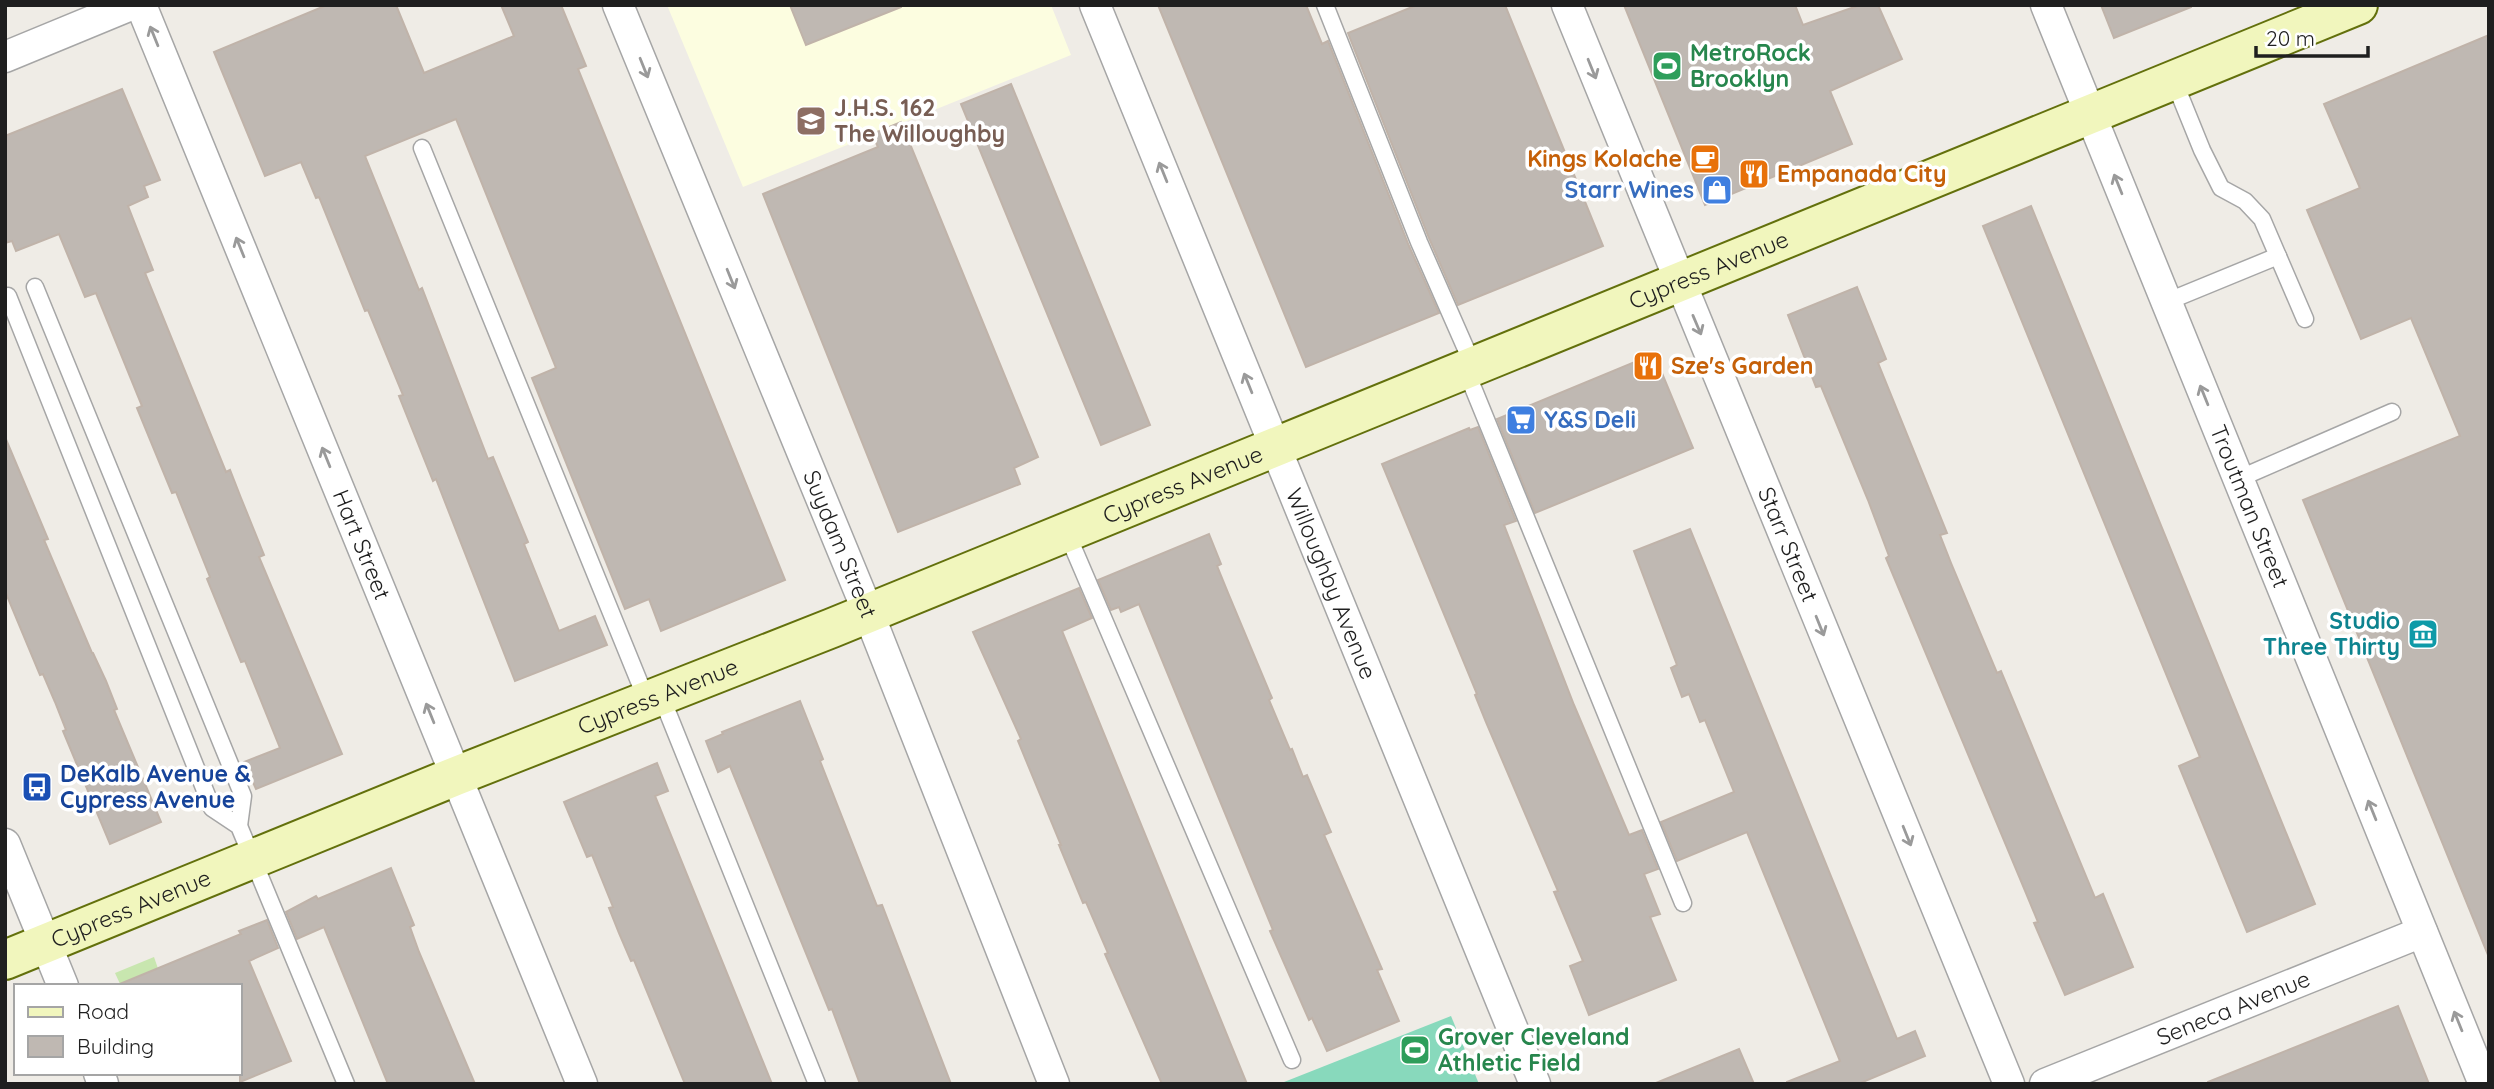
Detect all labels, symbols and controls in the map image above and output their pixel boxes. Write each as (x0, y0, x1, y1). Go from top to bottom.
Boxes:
scale bar (2256, 14, 2368, 58)
text: 20 m (2266, 25, 2315, 51)
one-way arrow (147, 26, 160, 47)
place label: MetroRock Brooklyn (1690, 38, 1811, 93)
sports icon: MetroRock Brooklyn (1650, 49, 1684, 83)
one-way arrow (638, 57, 651, 79)
one-way arrow (1587, 57, 1600, 79)
place label: J.H.S. 162 The Willoughby (834, 93, 1005, 148)
school or university icon: J.H.S. 162 The Willoughby (794, 104, 828, 138)
cafe icon: Kings Kolache (1688, 142, 1722, 176)
place label: Kings Kolache (1527, 144, 1682, 173)
restaurant icon: Empanada City (1737, 157, 1771, 191)
place label: Empanada City (1777, 159, 1947, 188)
one-way arrow (1155, 162, 1168, 184)
shop icon: Starr Wines (1700, 173, 1734, 207)
one-way arrow (2111, 173, 2124, 195)
place label: Starr Wines (1565, 175, 1694, 204)
street label: Cypress Avenue (1624, 224, 1793, 315)
one-way arrow (232, 236, 245, 258)
one-way arrow (725, 267, 738, 289)
one-way arrow (1691, 313, 1704, 335)
restaurant icon: Sze's Garden (1631, 349, 1665, 383)
place label: Sze's Garden (1671, 351, 1814, 380)
one-way arrow (1241, 373, 1254, 394)
one-way arrow (2196, 384, 2209, 406)
supermarket icon: Y&S Deli (1504, 403, 1538, 437)
place label: Y&S Deli (1544, 405, 1636, 434)
street label: Troutman Street (2204, 420, 2296, 592)
street label: Cypress Avenue (1098, 439, 1267, 530)
one-way arrow (318, 447, 331, 469)
street label: Suydam Street (797, 466, 884, 622)
street label: Starr Street (1752, 483, 1825, 606)
street label: Willoughby Avenue (1280, 484, 1383, 683)
street label: Hart Street (327, 485, 398, 604)
place label: Studio Three Thirty (2263, 606, 2400, 661)
one-way arrow (1815, 614, 1828, 636)
museum icon: Studio Three Thirty (2406, 617, 2440, 651)
street label: Cypress Avenue (573, 651, 742, 741)
one-way arrow (423, 703, 436, 725)
place label: DeKalb Avenue & Cypress Avenue (60, 759, 251, 814)
bus stop icon: DeKalb Avenue & Cypress Avenue (20, 770, 54, 804)
one-way arrow (2365, 799, 2378, 821)
one-way arrow (1901, 825, 1914, 846)
street label: Cypress Avenue (47, 863, 215, 954)
street label: Seneca Avenue (2152, 964, 2314, 1052)
legend (14, 984, 242, 1075)
text: Road (77, 998, 129, 1024)
one-way arrow (2451, 1010, 2464, 1032)
place label: Grover Cleveland Athletic Field (1438, 1022, 1630, 1077)
text: Building (77, 1033, 154, 1059)
sports icon: Grover Cleveland Athletic Field (1398, 1033, 1432, 1067)

